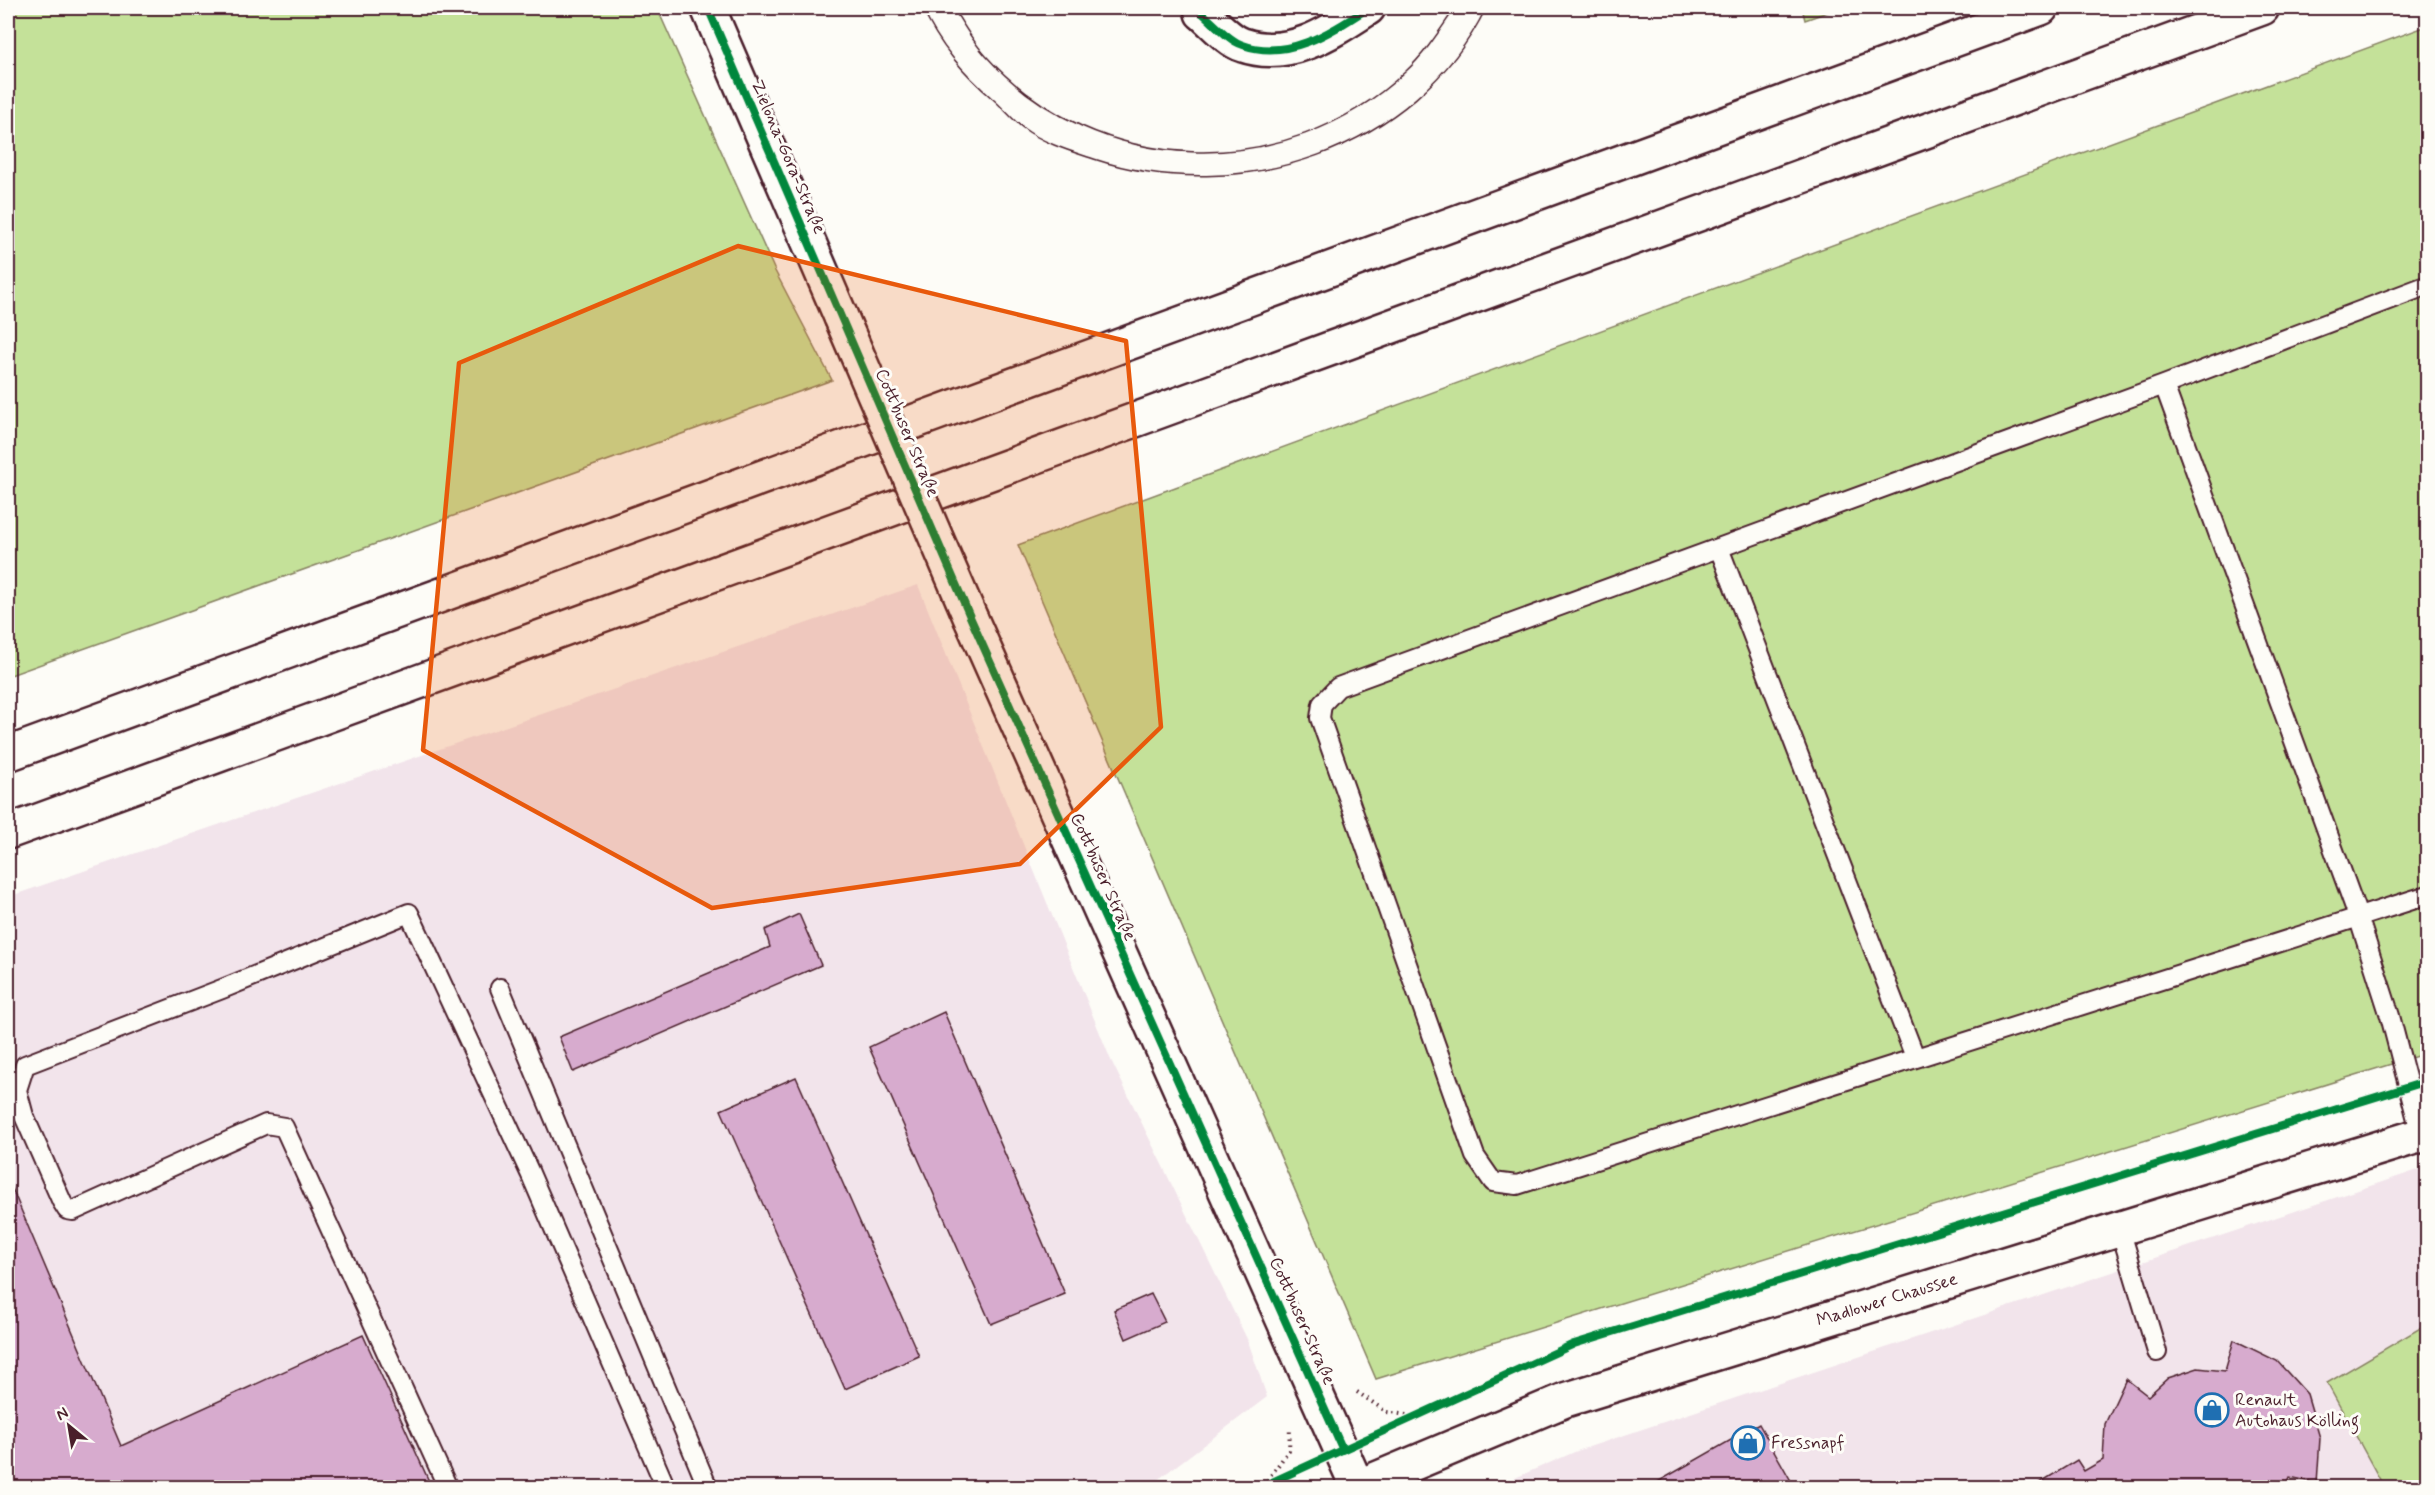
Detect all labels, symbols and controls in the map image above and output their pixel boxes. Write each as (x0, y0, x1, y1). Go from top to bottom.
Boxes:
street label: Zielona-Gora-Straße (745, 76, 831, 238)
street label: Cottbuser Straße (869, 365, 945, 501)
street label: Cottbuser Straße (1064, 809, 1142, 945)
street label: Cottbuser Straße (1263, 1253, 1341, 1389)
street label: Madlower Chaussee (1814, 1267, 1961, 1333)
place label: Renault Autohaus Kölling (2235, 1388, 2359, 1435)
shop icon: Renault Autohaus Kölling (2194, 1392, 2230, 1428)
north arrow (39, 1396, 99, 1456)
text: N (52, 1403, 72, 1426)
shop icon: Fressnapf (1730, 1425, 1766, 1461)
place label: Fressnapf (1771, 1431, 1845, 1455)

